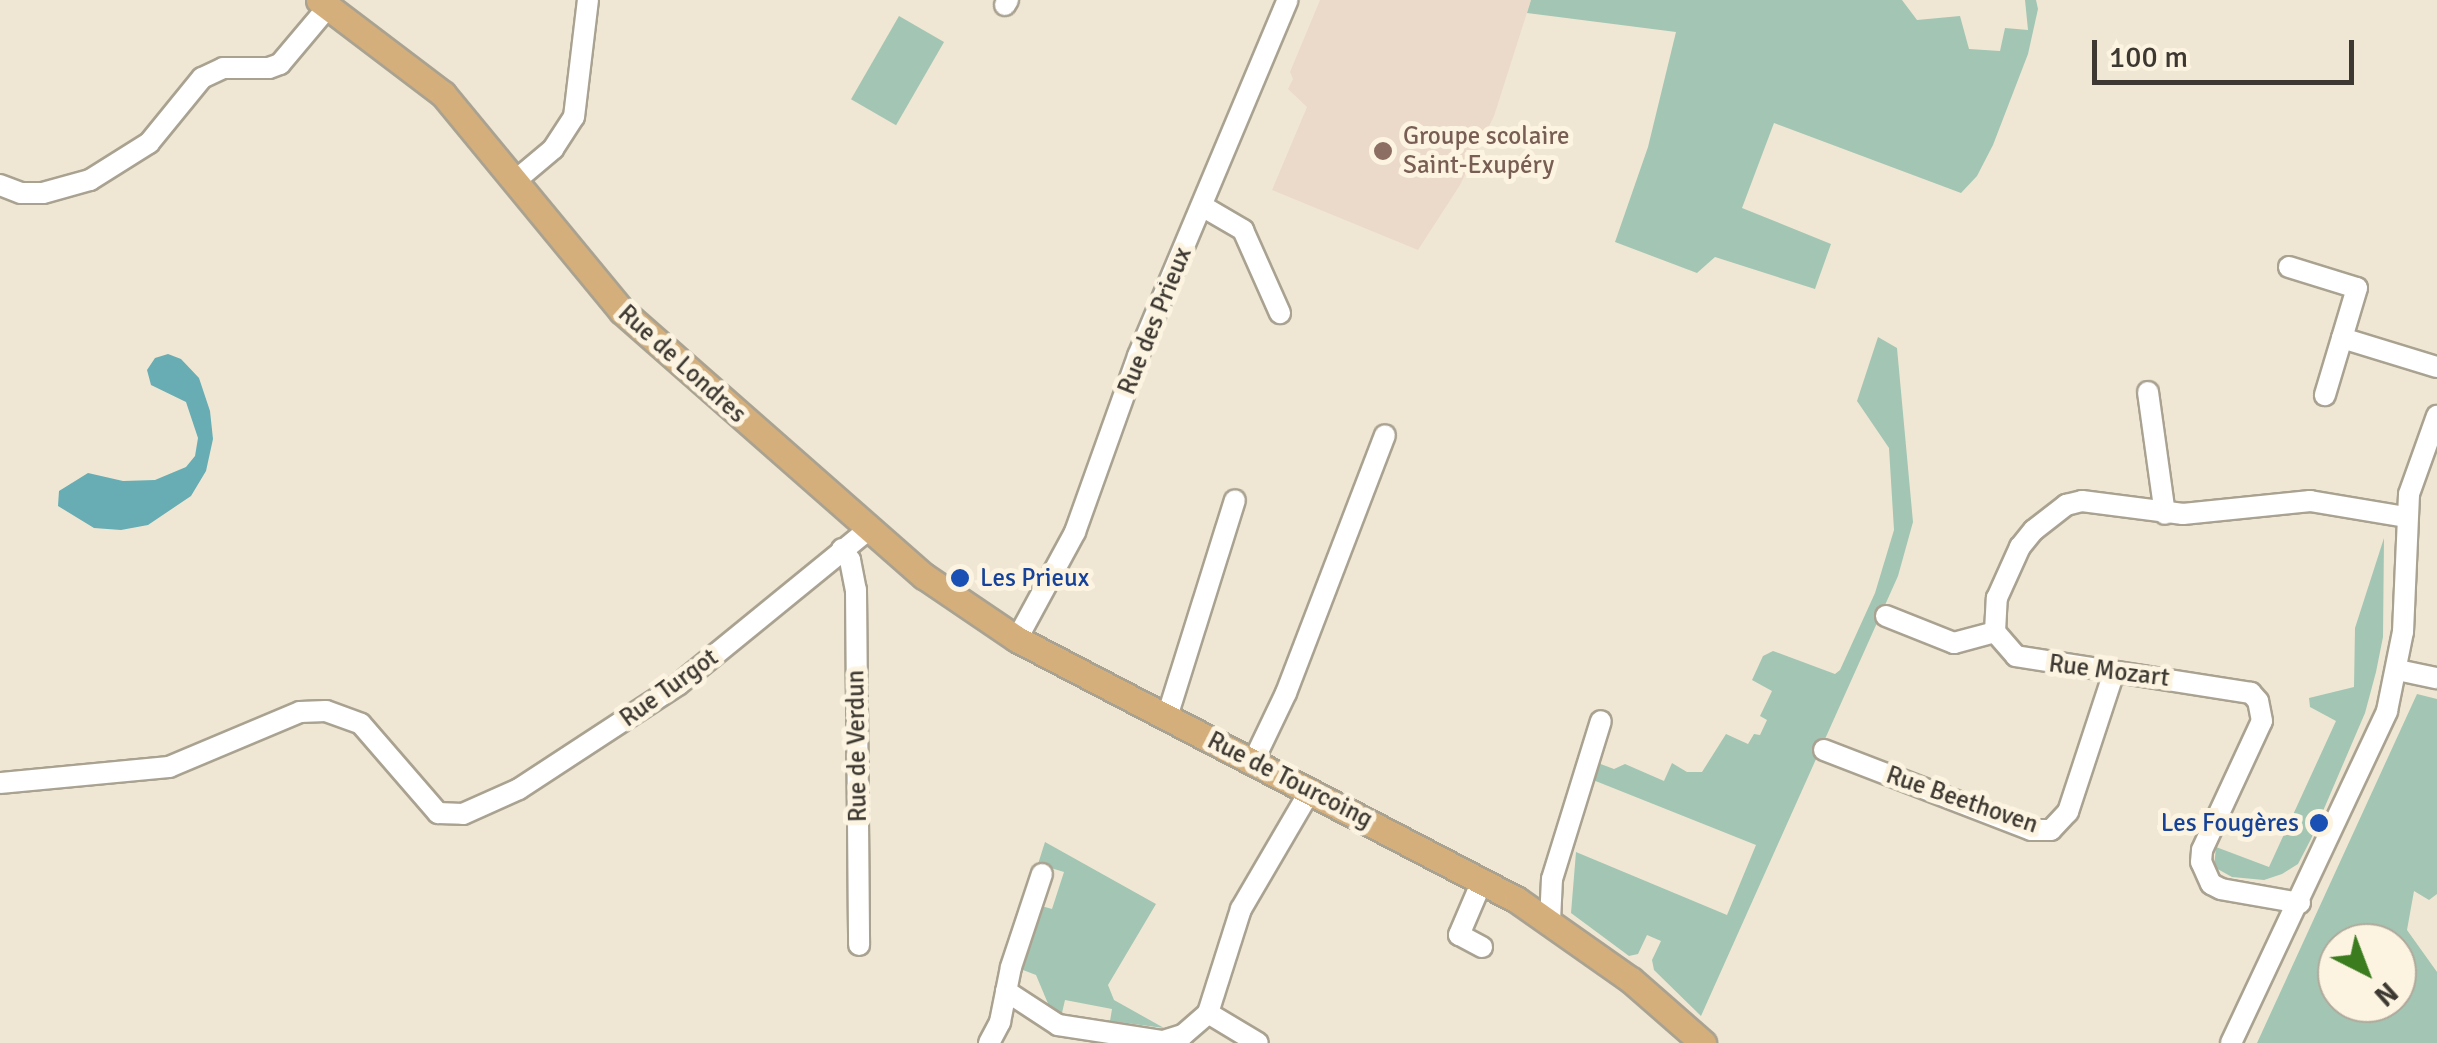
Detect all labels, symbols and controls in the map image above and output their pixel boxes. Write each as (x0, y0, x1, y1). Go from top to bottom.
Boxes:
scale bar (2097, 20, 2360, 82)
text: 100 m (2109, 39, 2188, 76)
place label: Groupe scolaire Saint-Exupéry (1403, 122, 1569, 181)
marker: Groupe scolaire Saint-Exupéry (1372, 140, 1394, 162)
street label: Rue des Prieux (1112, 243, 1198, 399)
street label: Rue de Londres (612, 299, 752, 429)
place label: Les Prieux (980, 563, 1089, 593)
marker: Les Prieux (949, 567, 971, 589)
street label: Rue Turgot (614, 642, 724, 734)
street label: Rue Mozart (2047, 649, 2171, 693)
street label: Rue de Verdun (841, 670, 873, 822)
street label: Rue de Tourcoing (1202, 725, 1378, 835)
street label: Rue Beethoven (1882, 760, 2042, 840)
place label: Les Fougères (2161, 808, 2299, 838)
marker: Les Fougères (2308, 812, 2330, 834)
north arrow (2317, 923, 2417, 1023)
text: N (2367, 975, 2404, 1013)

